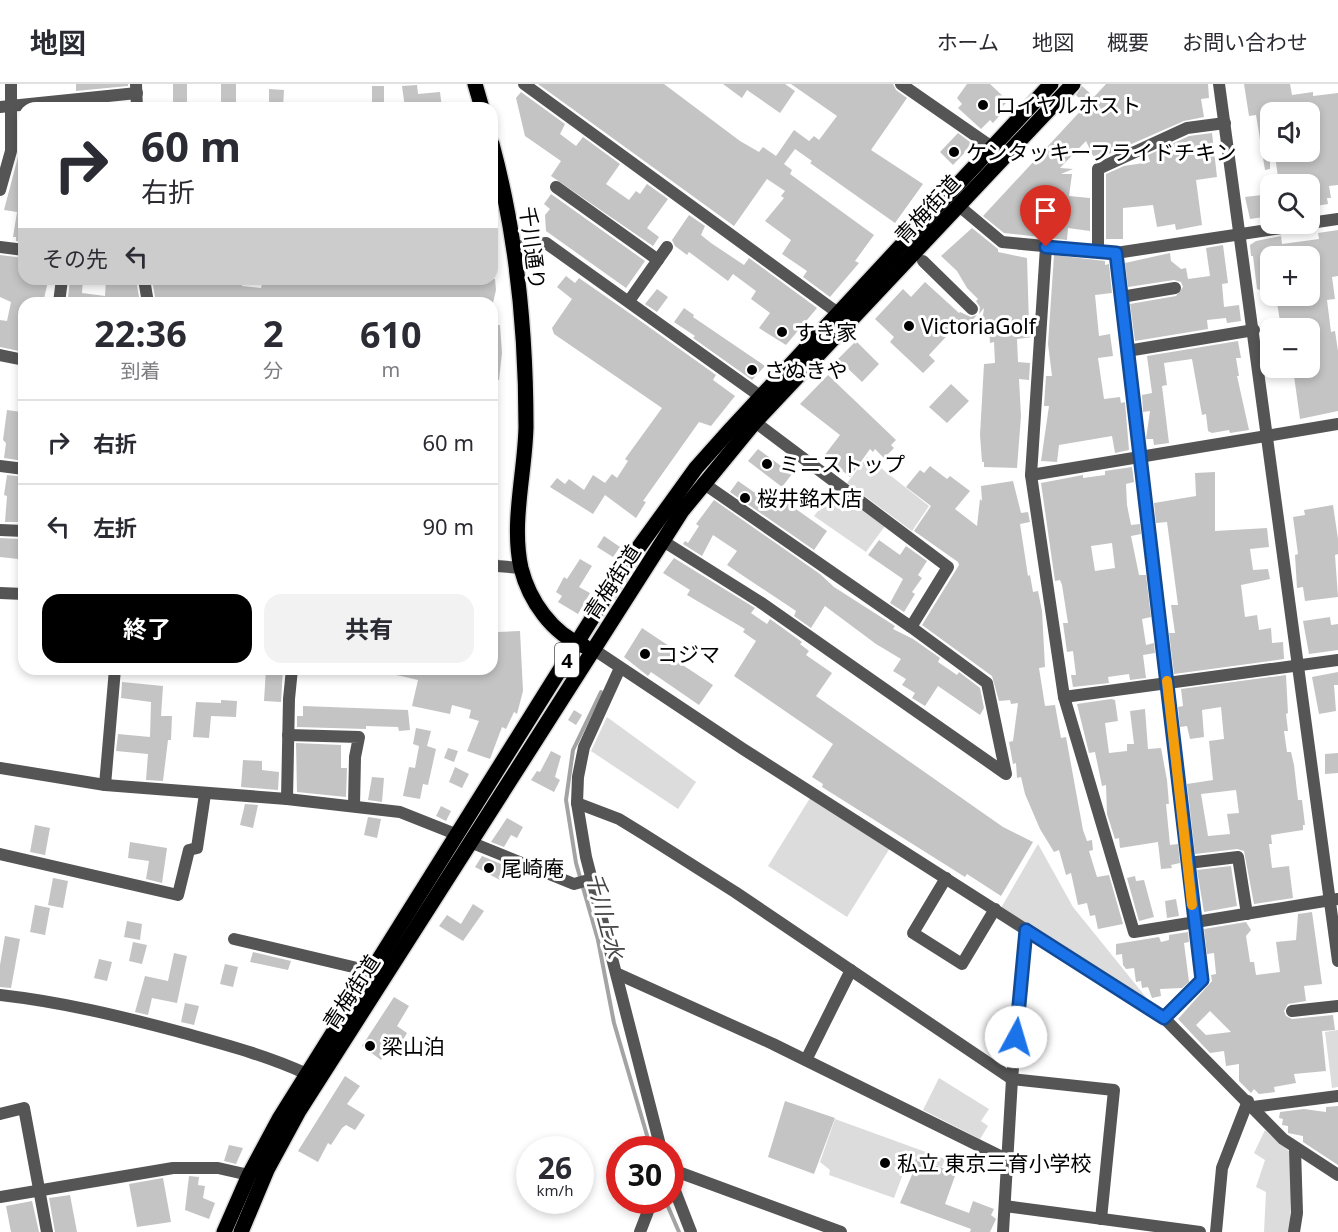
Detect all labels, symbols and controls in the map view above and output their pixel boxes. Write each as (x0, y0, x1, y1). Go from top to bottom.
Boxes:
text: 地図 (30, 23, 86, 61)
text: ホーム (937, 28, 999, 56)
text: 地図 (1032, 28, 1074, 56)
text: 概要 (1107, 28, 1149, 56)
text: お問い合わせ (1182, 28, 1308, 56)
place label: ロイヤルホスト (995, 91, 1141, 119)
marker: ロイヤルホスト (976, 98, 990, 112)
map controls (1260, 102, 1320, 378)
button: sound (1260, 102, 1320, 162)
text: 60 m (141, 117, 241, 174)
icon: right (42, 126, 120, 204)
place label: ケンタッキーフライドチキン (966, 138, 1236, 166)
marker: ケンタッキーフライドチキン (947, 145, 961, 159)
street label: 青梅街道 (888, 169, 966, 249)
text: 右折 (141, 173, 195, 210)
button: search (1260, 174, 1320, 234)
pin (1020, 185, 1071, 247)
icon: arrive (1029, 194, 1062, 227)
street label: 千川通り (514, 205, 552, 291)
icon: left (120, 240, 153, 273)
text: その先 (42, 243, 108, 273)
button: + (1260, 246, 1320, 306)
text: 22:36 (94, 309, 187, 358)
text: 2 (263, 309, 284, 358)
text: 610 (360, 310, 422, 359)
place label: VictoriaGolf (921, 312, 1038, 340)
place label: すき家 (794, 318, 857, 346)
button: − (1260, 318, 1320, 378)
marker: VictoriaGolf (902, 319, 916, 333)
marker: すき家 (775, 325, 789, 339)
text: m (381, 356, 400, 383)
place label: さぬきや (764, 356, 848, 384)
text: 到着 (121, 357, 161, 384)
text: 分 (263, 357, 283, 384)
marker: さぬきや (745, 363, 759, 377)
icon: right (42, 426, 75, 459)
text: 60 m (423, 427, 474, 457)
text: 右折 (93, 428, 137, 458)
place label: ミニストップ (779, 450, 905, 478)
marker: ミニストップ (760, 457, 774, 471)
place label: 桜井銘木店 (757, 484, 862, 512)
marker: 桜井銘木店 (738, 491, 752, 505)
icon: left (42, 510, 75, 543)
text: 90 m (423, 511, 474, 541)
text: 左折 (93, 512, 137, 542)
street label: 青梅街道 (577, 539, 647, 625)
button: 終了 (42, 594, 252, 663)
button: 共有 (264, 594, 474, 663)
place label: コジマ (657, 640, 720, 668)
road number: 4 (555, 643, 579, 677)
marker: コジマ (638, 647, 652, 661)
place label: 尾崎庵 (501, 854, 564, 882)
marker: 尾崎庵 (482, 861, 496, 875)
water label: 千川上水 (580, 869, 632, 963)
street label: 青梅街道 (316, 949, 386, 1035)
position arrow (984, 1005, 1048, 1069)
place label: 梁山泊 (382, 1032, 445, 1060)
marker: 梁山泊 (363, 1039, 377, 1053)
speed limit sign: 30 (606, 1136, 684, 1214)
text: 26 (538, 1147, 572, 1188)
place label: 私立 東京三育小学校 (897, 1149, 1091, 1177)
marker: 私立 東京三育小学校 (878, 1156, 892, 1170)
text: km/h (537, 1180, 573, 1200)

